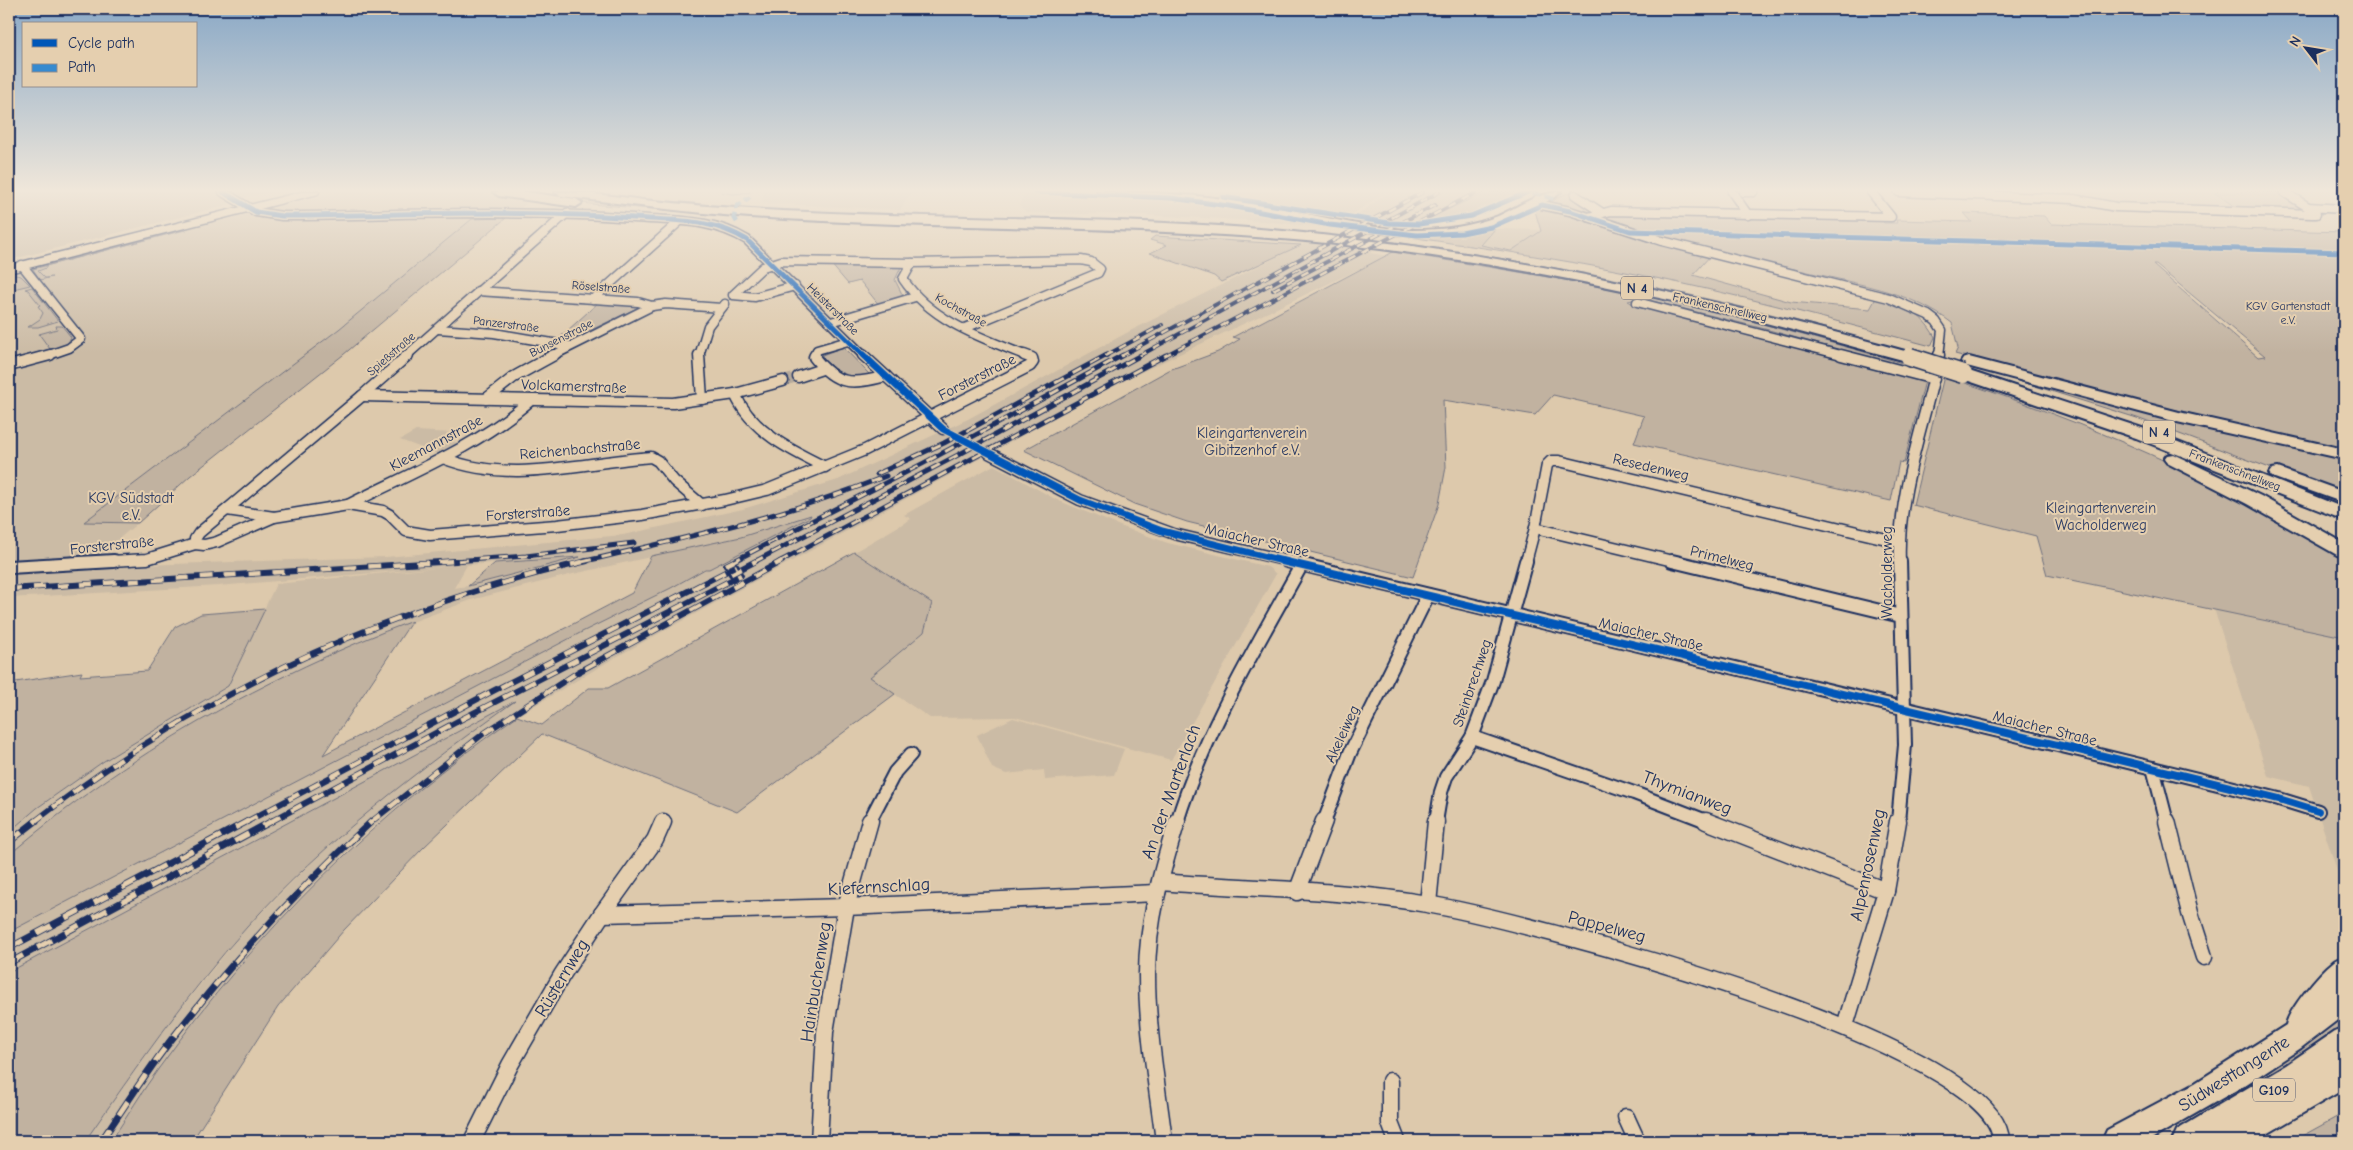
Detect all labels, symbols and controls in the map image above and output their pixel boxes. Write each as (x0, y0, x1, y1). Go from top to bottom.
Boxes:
legend (22, 22, 198, 88)
north arrow (2280, 22, 2330, 72)
text: N (2286, 33, 2305, 50)
text: Cycle path (68, 34, 135, 52)
text: Path (68, 58, 96, 76)
road number: N 4 (1621, 276, 1653, 300)
street label: Röselstraße (571, 278, 631, 296)
street label: Heisterstraße (804, 280, 862, 338)
street label: Frankenschnellweg (1671, 289, 1769, 325)
street label: Kochstraße (933, 290, 989, 330)
park label: KGV Gartenstadt e.V. (2246, 299, 2331, 327)
street label: Panzerstraße (472, 313, 540, 335)
street label: Bunsenstraße (527, 316, 595, 360)
street label: Spießstraße (364, 329, 418, 379)
street label: Forsterstraße (935, 350, 1019, 404)
street label: Volckamerstraße (521, 375, 628, 397)
street label: Kleemannstraße (386, 411, 486, 475)
road number: N 4 (2143, 421, 2175, 444)
park label: Kleingartenverein Gibitzenhof e.V. (1197, 424, 1307, 459)
street label: Reichenbachstraße (519, 435, 642, 463)
street label: Frankenschnellweg (2187, 446, 2283, 494)
street label: Resedenweg (1611, 449, 1691, 485)
park label: KGV Südstadt e.V. (88, 489, 174, 524)
park label: Kleingartenverein Wacholderweg (2046, 499, 2156, 534)
street label: Forsterstraße (485, 501, 571, 525)
street label: Maiacher Straße (1203, 519, 1311, 561)
street label: Wacholderweg (1878, 526, 1896, 618)
street label: Forsterstraße (69, 532, 155, 558)
street label: Primelweg (1688, 541, 1756, 575)
street label: Maiacher Straße (1597, 613, 1705, 655)
street label: Steinbrechweg (1449, 637, 1495, 729)
street label: Akeleiweg (1321, 702, 1363, 766)
street label: Maiacher Straße (1991, 706, 2099, 750)
street label: An der Marterlach (1137, 722, 1205, 862)
street label: Thymianweg (1639, 766, 1735, 820)
street label: Alpenrosenweg (1846, 807, 1890, 923)
street label: Kiefernschlag (827, 874, 931, 900)
street label: Pappelweg (1566, 907, 1648, 947)
street label: Hainbuchenweg (796, 920, 836, 1044)
street label: Rüsternweg (531, 935, 593, 1021)
street label: Südwesttangente (2175, 1031, 2293, 1117)
road number: G109 (2253, 1078, 2295, 1102)

